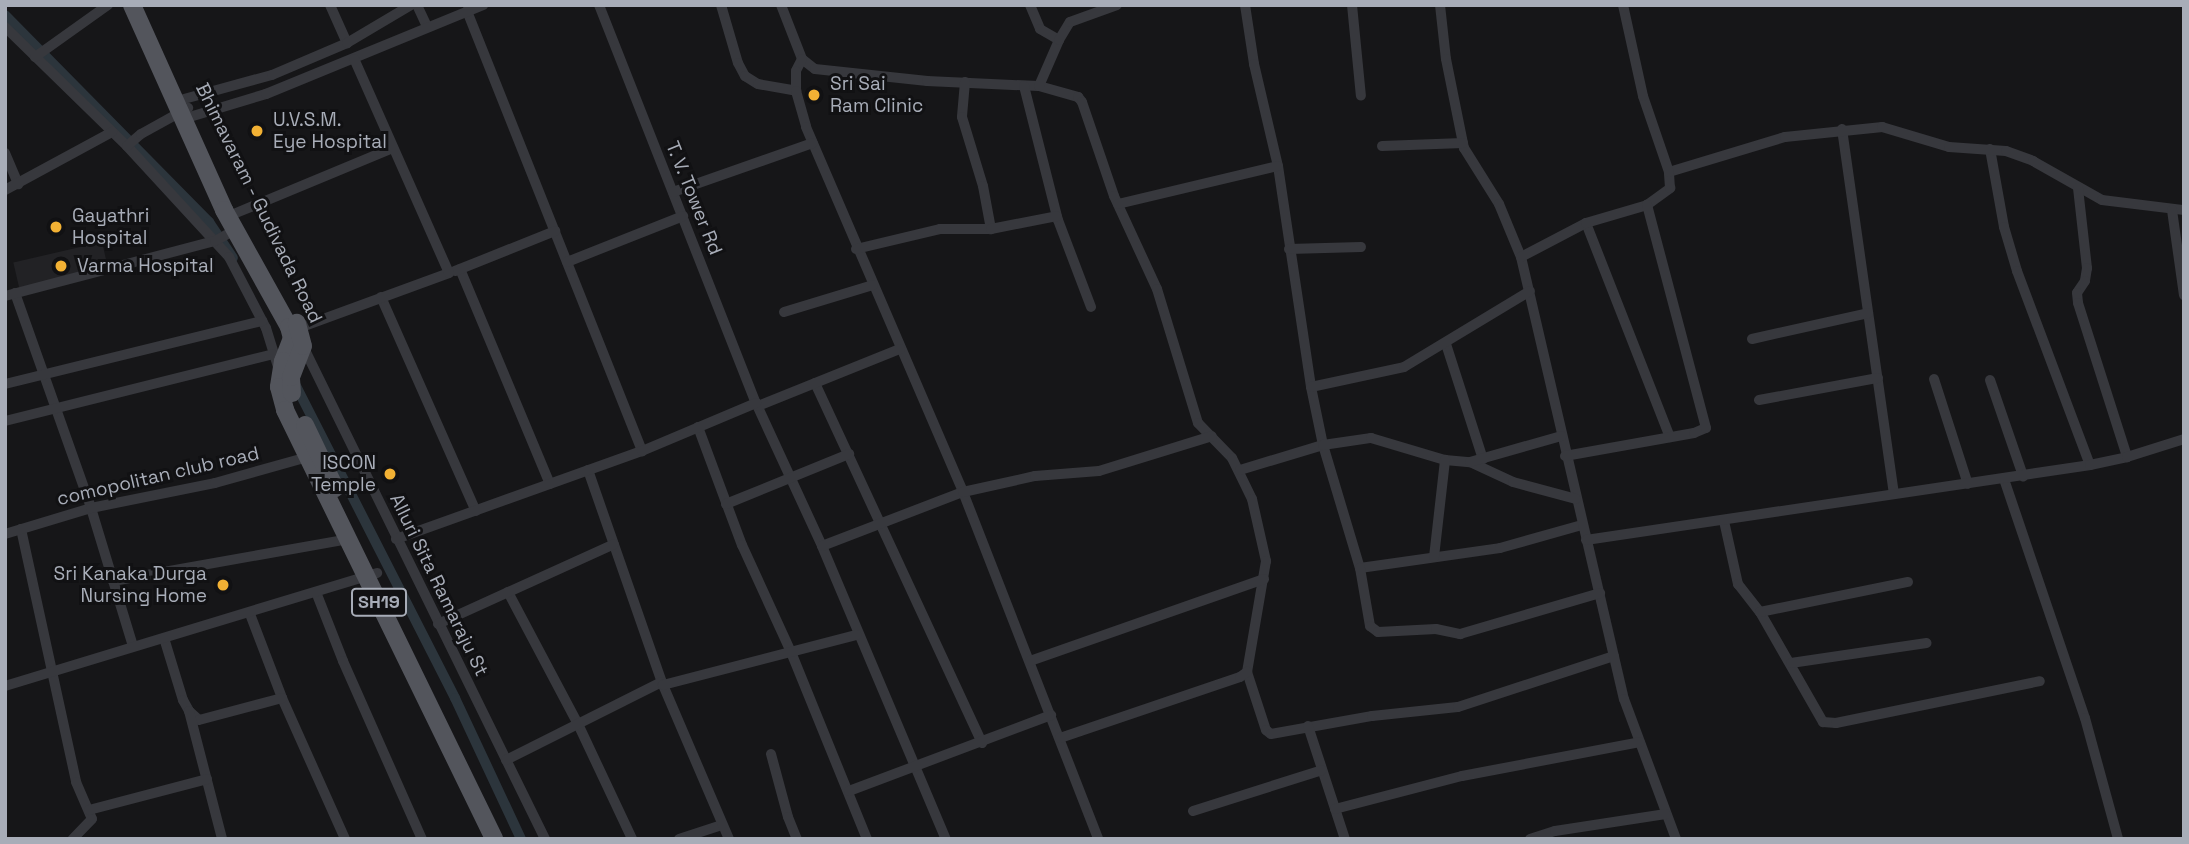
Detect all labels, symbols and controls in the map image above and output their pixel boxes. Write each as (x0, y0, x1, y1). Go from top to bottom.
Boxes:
place label: Sri Sai Ram Clinic (830, 73, 923, 117)
street label: Bhimavaram - Gudivada Road (191, 79, 327, 327)
marker: Sri Sai Ram Clinic (804, 85, 824, 105)
place label: U.V.S.M. Eye Hospital (273, 109, 387, 153)
marker: U.V.S.M. Eye Hospital (247, 121, 267, 141)
street label: T. V. Tower Rd (661, 137, 727, 259)
place label: Gayathri Hospital (72, 205, 149, 249)
marker: Gayathri Hospital (46, 217, 66, 237)
place label: Varma Hospital (77, 255, 214, 277)
marker: Varma Hospital (51, 256, 71, 276)
street label: comopolitan club road (55, 442, 261, 510)
place label: ISCON Temple (311, 452, 376, 496)
marker: ISCON Temple (382, 466, 398, 482)
street label: Alluri Sita Ramaraju St (385, 490, 493, 680)
place label: Sri Kanaka Durga Nursing Home (54, 563, 207, 607)
marker: Sri Kanaka Durga Nursing Home (213, 575, 233, 595)
road number: SH19 (351, 588, 407, 616)

